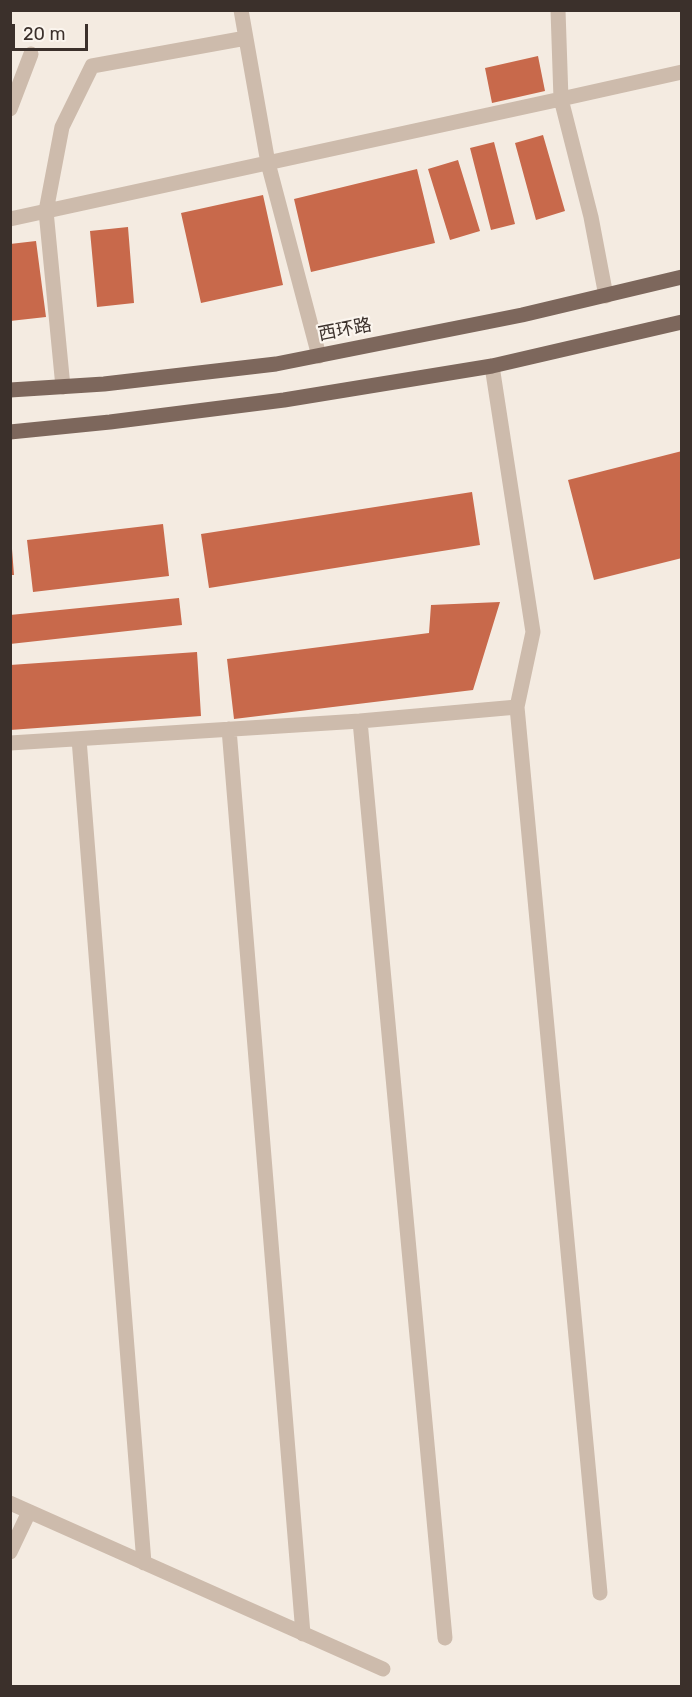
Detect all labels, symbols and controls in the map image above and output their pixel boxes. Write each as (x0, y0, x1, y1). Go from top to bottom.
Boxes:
scale bar (15, 12, 92, 50)
text: 20 m (23, 23, 65, 45)
street label: 西环路 (316, 314, 374, 346)

